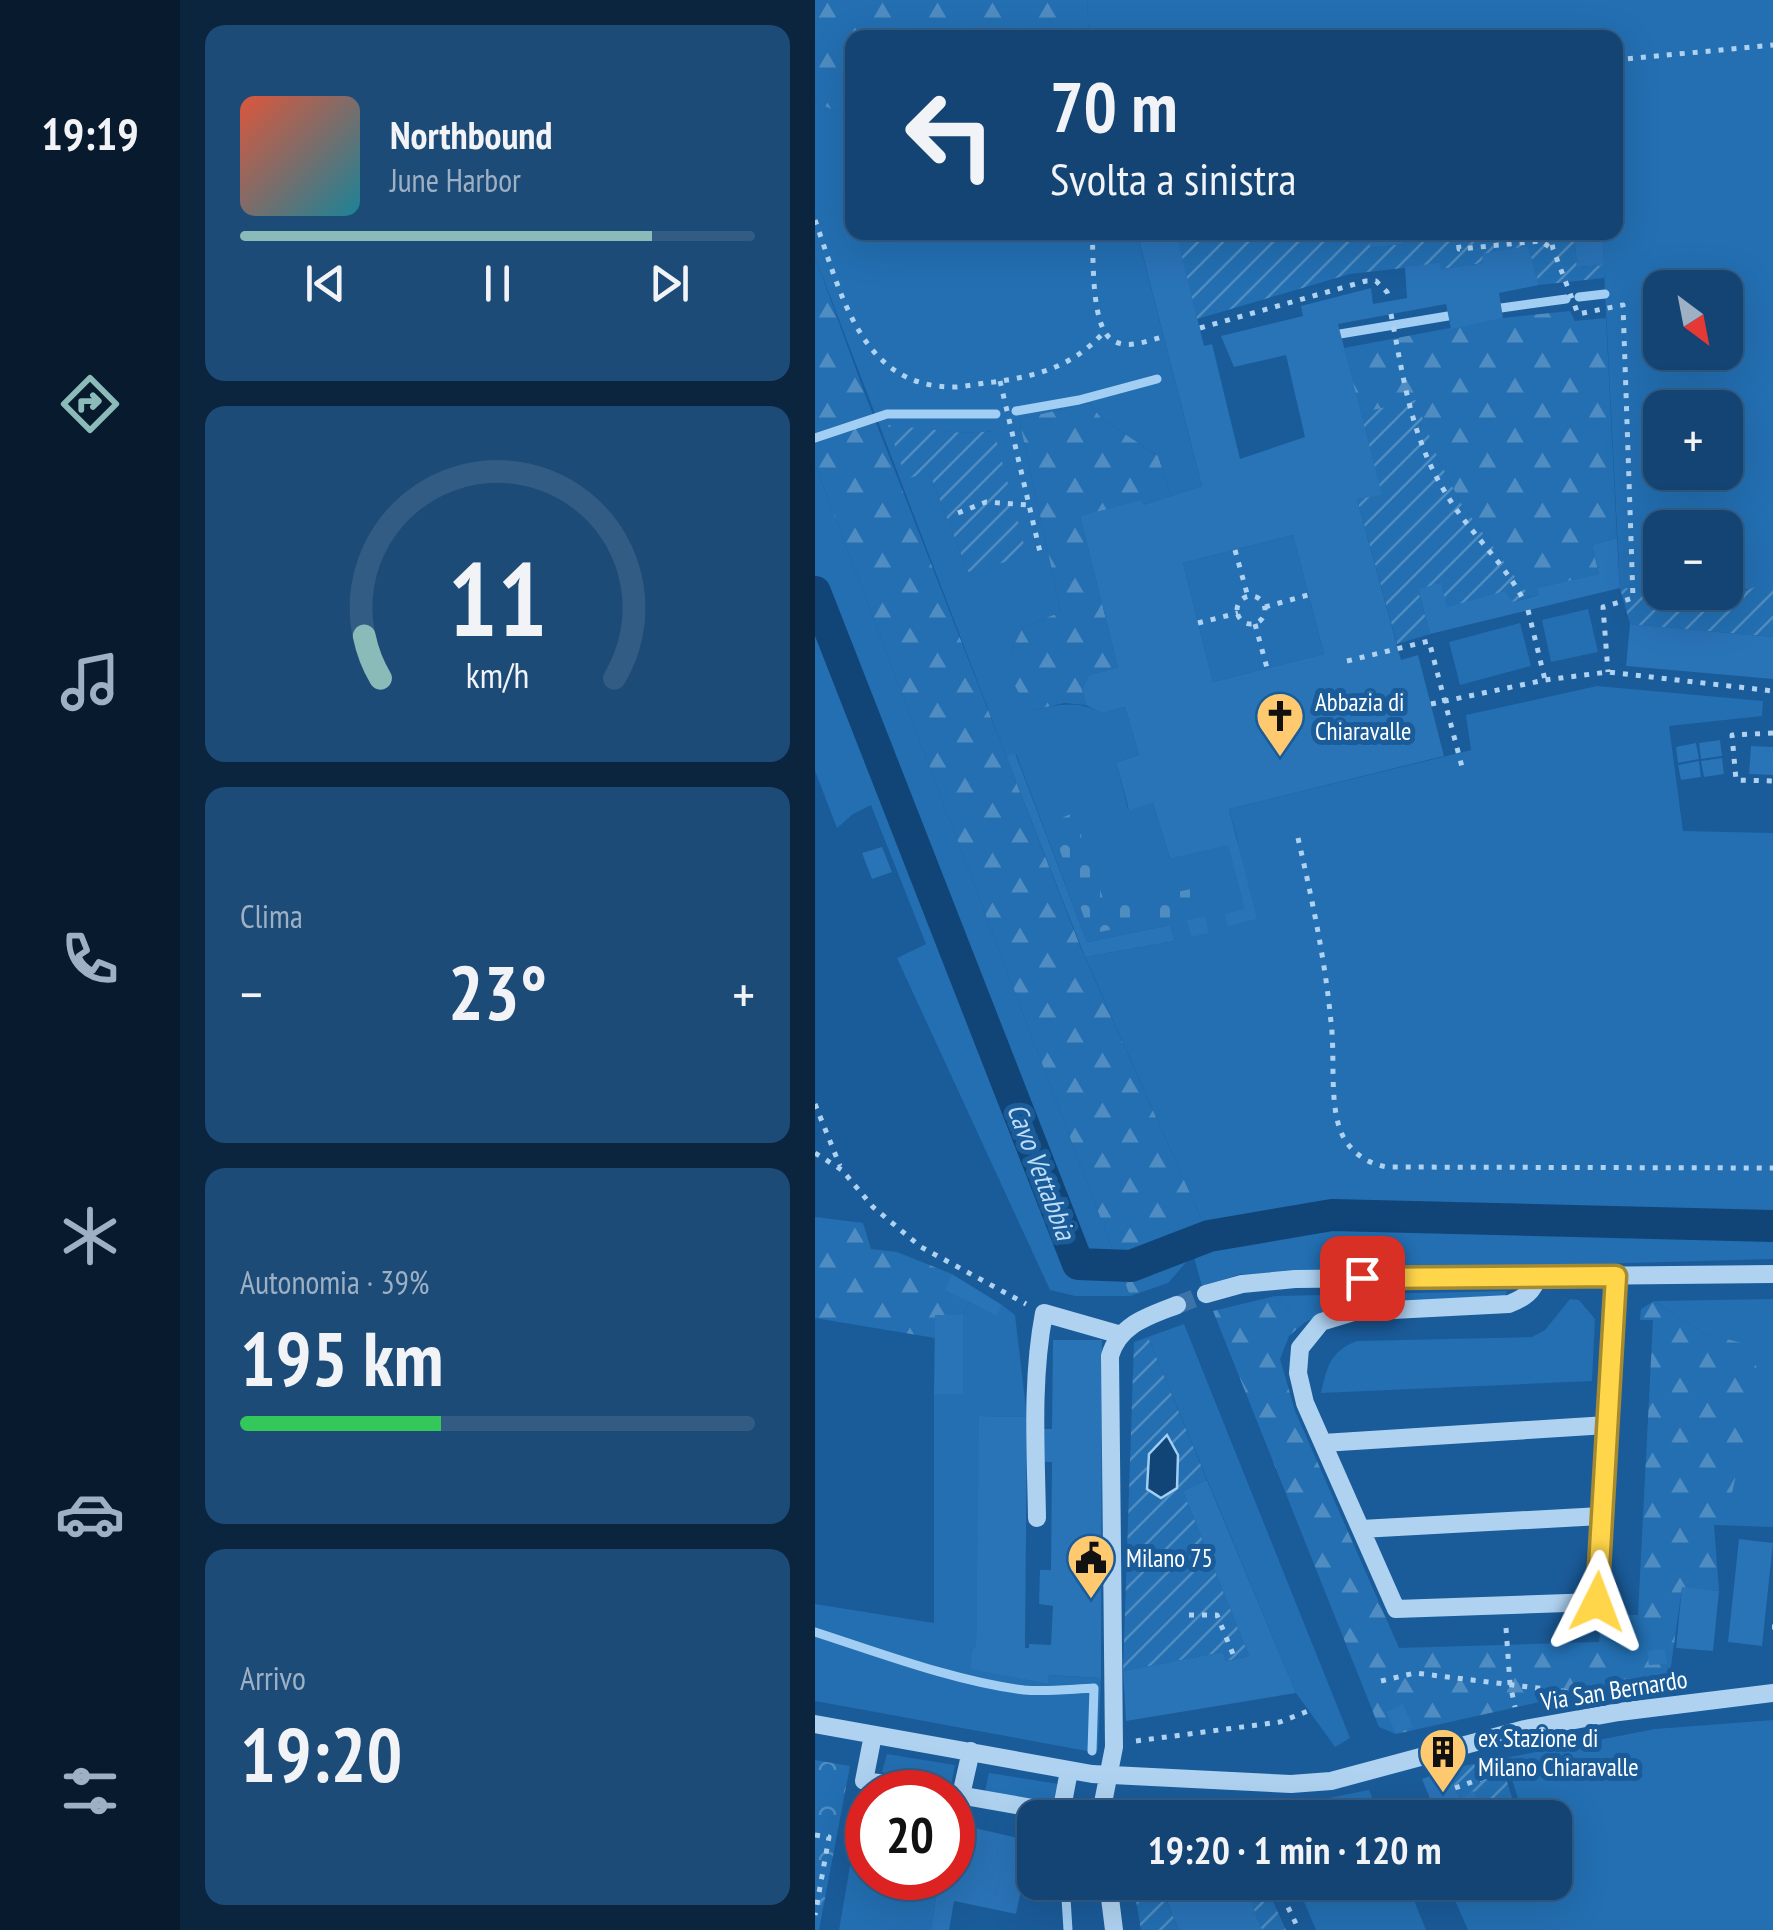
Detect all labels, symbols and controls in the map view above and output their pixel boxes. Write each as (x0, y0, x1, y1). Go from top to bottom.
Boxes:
text: 70 m (1050, 61, 1178, 151)
icon: left (885, 70, 1015, 200)
text: 19:19 (41, 104, 139, 162)
text: Northbound (390, 110, 552, 159)
text: Svolta a sinistra (1050, 149, 1297, 207)
text: June Harbor (390, 159, 521, 201)
icon: previous (298, 256, 353, 311)
icon: pause (470, 256, 525, 311)
icon: next (642, 256, 697, 311)
north arrow (1643, 270, 1743, 370)
map controls (1643, 270, 1743, 610)
icon: directions (55, 369, 125, 439)
button: + (1643, 390, 1743, 490)
button: − (1643, 510, 1743, 610)
text: 11 (448, 530, 547, 665)
icon: music (55, 647, 125, 717)
text: km/h (466, 652, 529, 698)
place label: Abbazia di Chiaravalle (1315, 686, 1411, 747)
church icon: Abbazia di Chiaravalle (1254, 690, 1306, 758)
text: Clima (240, 895, 303, 937)
icon: phone (55, 924, 125, 994)
text: 23° (448, 944, 547, 1041)
text: − (240, 958, 263, 1029)
text: + (732, 958, 755, 1029)
water label: Cavo Vettabbia (999, 1098, 1086, 1246)
icon: climate (55, 1201, 125, 1271)
pin (1320, 1236, 1405, 1321)
icon: arrive (1335, 1251, 1390, 1306)
text: Autonomia · 39% (240, 1261, 429, 1303)
text: 195 km (240, 1310, 444, 1407)
icon: car (55, 1479, 125, 1549)
public building icon: Milano 75 (1065, 1532, 1117, 1600)
place label: Milano 75 (1126, 1542, 1213, 1574)
position arrow (1545, 1550, 1649, 1654)
text: Arrivo (240, 1657, 306, 1699)
street label: Via San Bernardo (1538, 1663, 1689, 1718)
text: 19:20 (240, 1706, 402, 1803)
place label: ex Stazione di Milano Chiaravalle (1478, 1722, 1639, 1783)
building icon: ex Stazione di Milano Chiaravalle (1417, 1726, 1469, 1794)
icon: filters (55, 1756, 125, 1826)
speed limit sign: 20 (845, 1770, 975, 1900)
text: 19:20 · 1 min · 120 m (1148, 1825, 1441, 1874)

